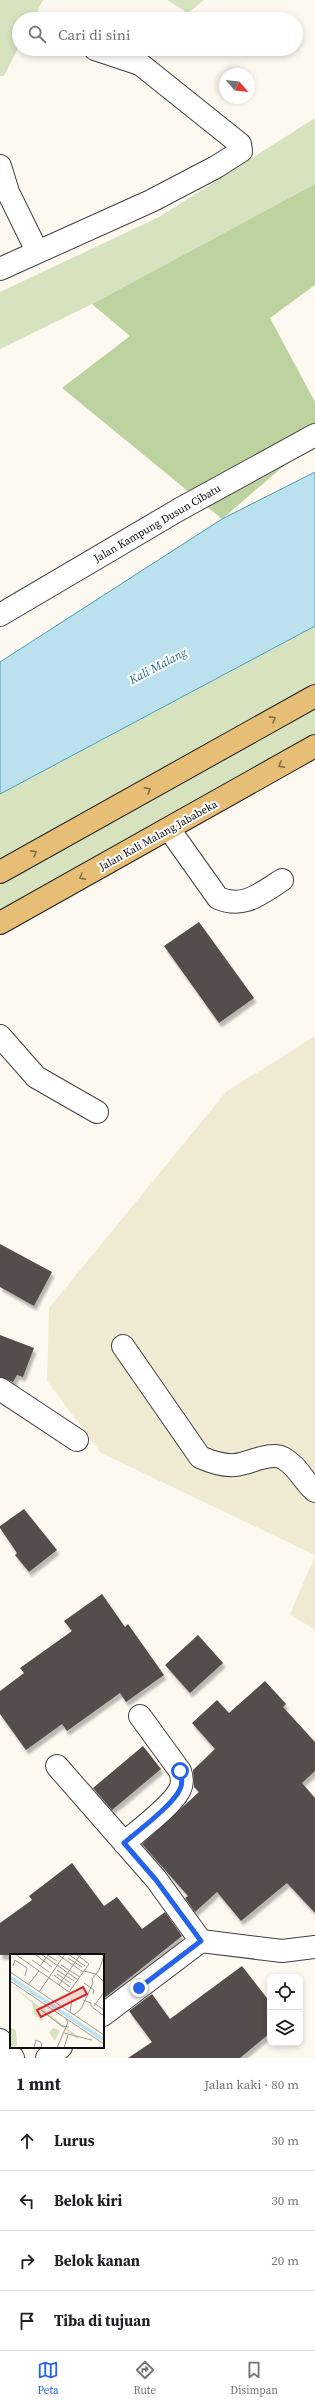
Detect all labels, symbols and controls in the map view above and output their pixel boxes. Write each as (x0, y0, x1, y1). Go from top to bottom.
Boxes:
search box (12, 12, 303, 56)
icon: search (26, 23, 48, 45)
text: Cari di sini (58, 24, 130, 45)
north arrow (219, 68, 255, 104)
street label: Jalan Kampung Dusun Cibatu (90, 481, 224, 567)
water label: Kali Malang (125, 644, 191, 688)
one-way arrow (269, 717, 276, 724)
one-way arrow (278, 761, 285, 768)
one-way arrow (143, 787, 151, 794)
street label: Jalan Kali Malang Jababeka (96, 796, 220, 875)
one-way arrow (30, 851, 37, 858)
one-way arrow (79, 872, 87, 880)
route start (171, 1762, 189, 1780)
inset map (10, 1954, 104, 2048)
map controls (267, 1974, 303, 2046)
button: locate (267, 1974, 303, 2010)
route end (130, 1979, 148, 1997)
button: layers (267, 2010, 303, 2046)
text: 1 mnt (16, 2072, 61, 2096)
text: Jalan kaki · 80 m (204, 2076, 299, 2093)
icon: ahead (16, 2130, 38, 2152)
text: Lurus (54, 2130, 95, 2151)
text: 30 m (271, 2132, 299, 2149)
icon: left (16, 2190, 38, 2212)
text: Belok kiri (54, 2190, 122, 2211)
text: 30 m (271, 2192, 299, 2209)
icon: right (16, 2250, 38, 2272)
text: Belok kanan (54, 2250, 140, 2271)
text: 20 m (271, 2252, 299, 2269)
icon: arrive (16, 2310, 38, 2332)
text: Tiba di tujuan (54, 2310, 150, 2331)
tab: Peta (37, 2359, 59, 2398)
tab: Rute (133, 2359, 156, 2398)
tab: Disimpan (230, 2359, 278, 2398)

